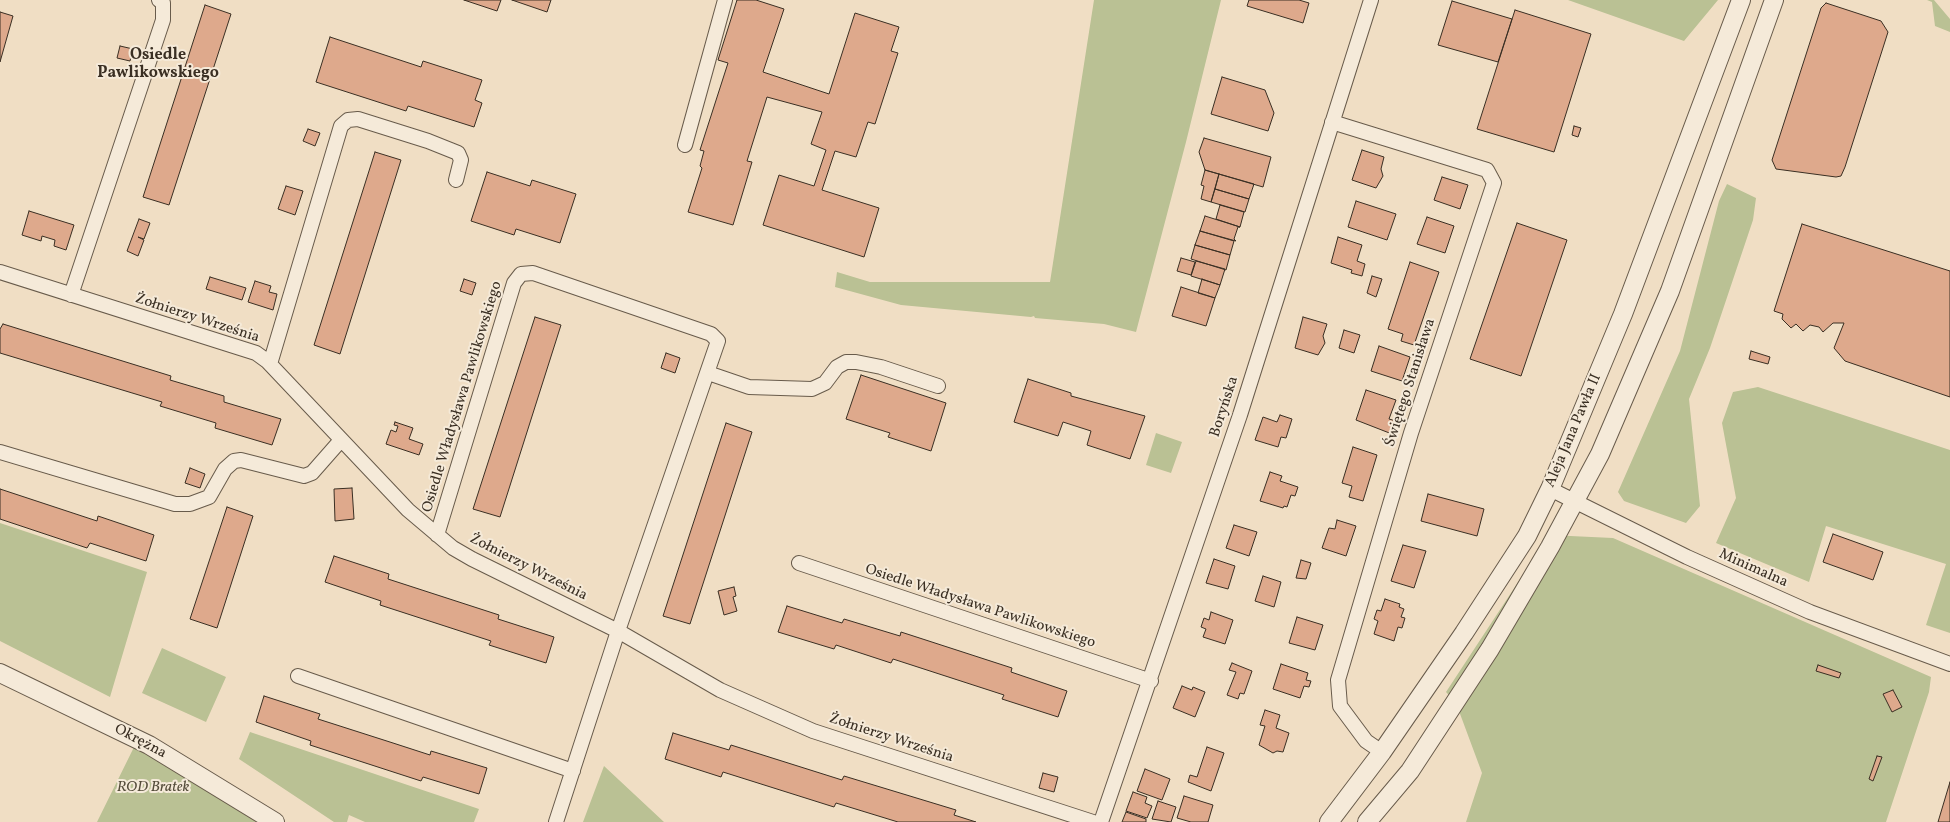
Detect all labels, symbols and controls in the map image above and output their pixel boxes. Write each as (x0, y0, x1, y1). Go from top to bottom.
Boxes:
district label: Osiedle Pawlikowskiego (97, 46, 219, 84)
street label: Osiedle Władysława Pawlikowskiego (419, 279, 507, 515)
street label: Żołnierzy Września (132, 290, 262, 348)
street label: Świętego Stanisława (1382, 317, 1440, 449)
street label: Aleja Jana Pawła II (1542, 372, 1606, 490)
street label: Boryńska (1207, 374, 1243, 440)
street label: Żołnierzy Września (466, 531, 590, 605)
street label: Minimalna (1716, 546, 1790, 592)
street label: Osiedle Władysława Pawlikowskiego (863, 561, 1097, 653)
street label: Żołnierzy Września (826, 710, 956, 768)
street label: Okrężna (111, 721, 169, 763)
park label: ROD Bratek (117, 779, 189, 797)

